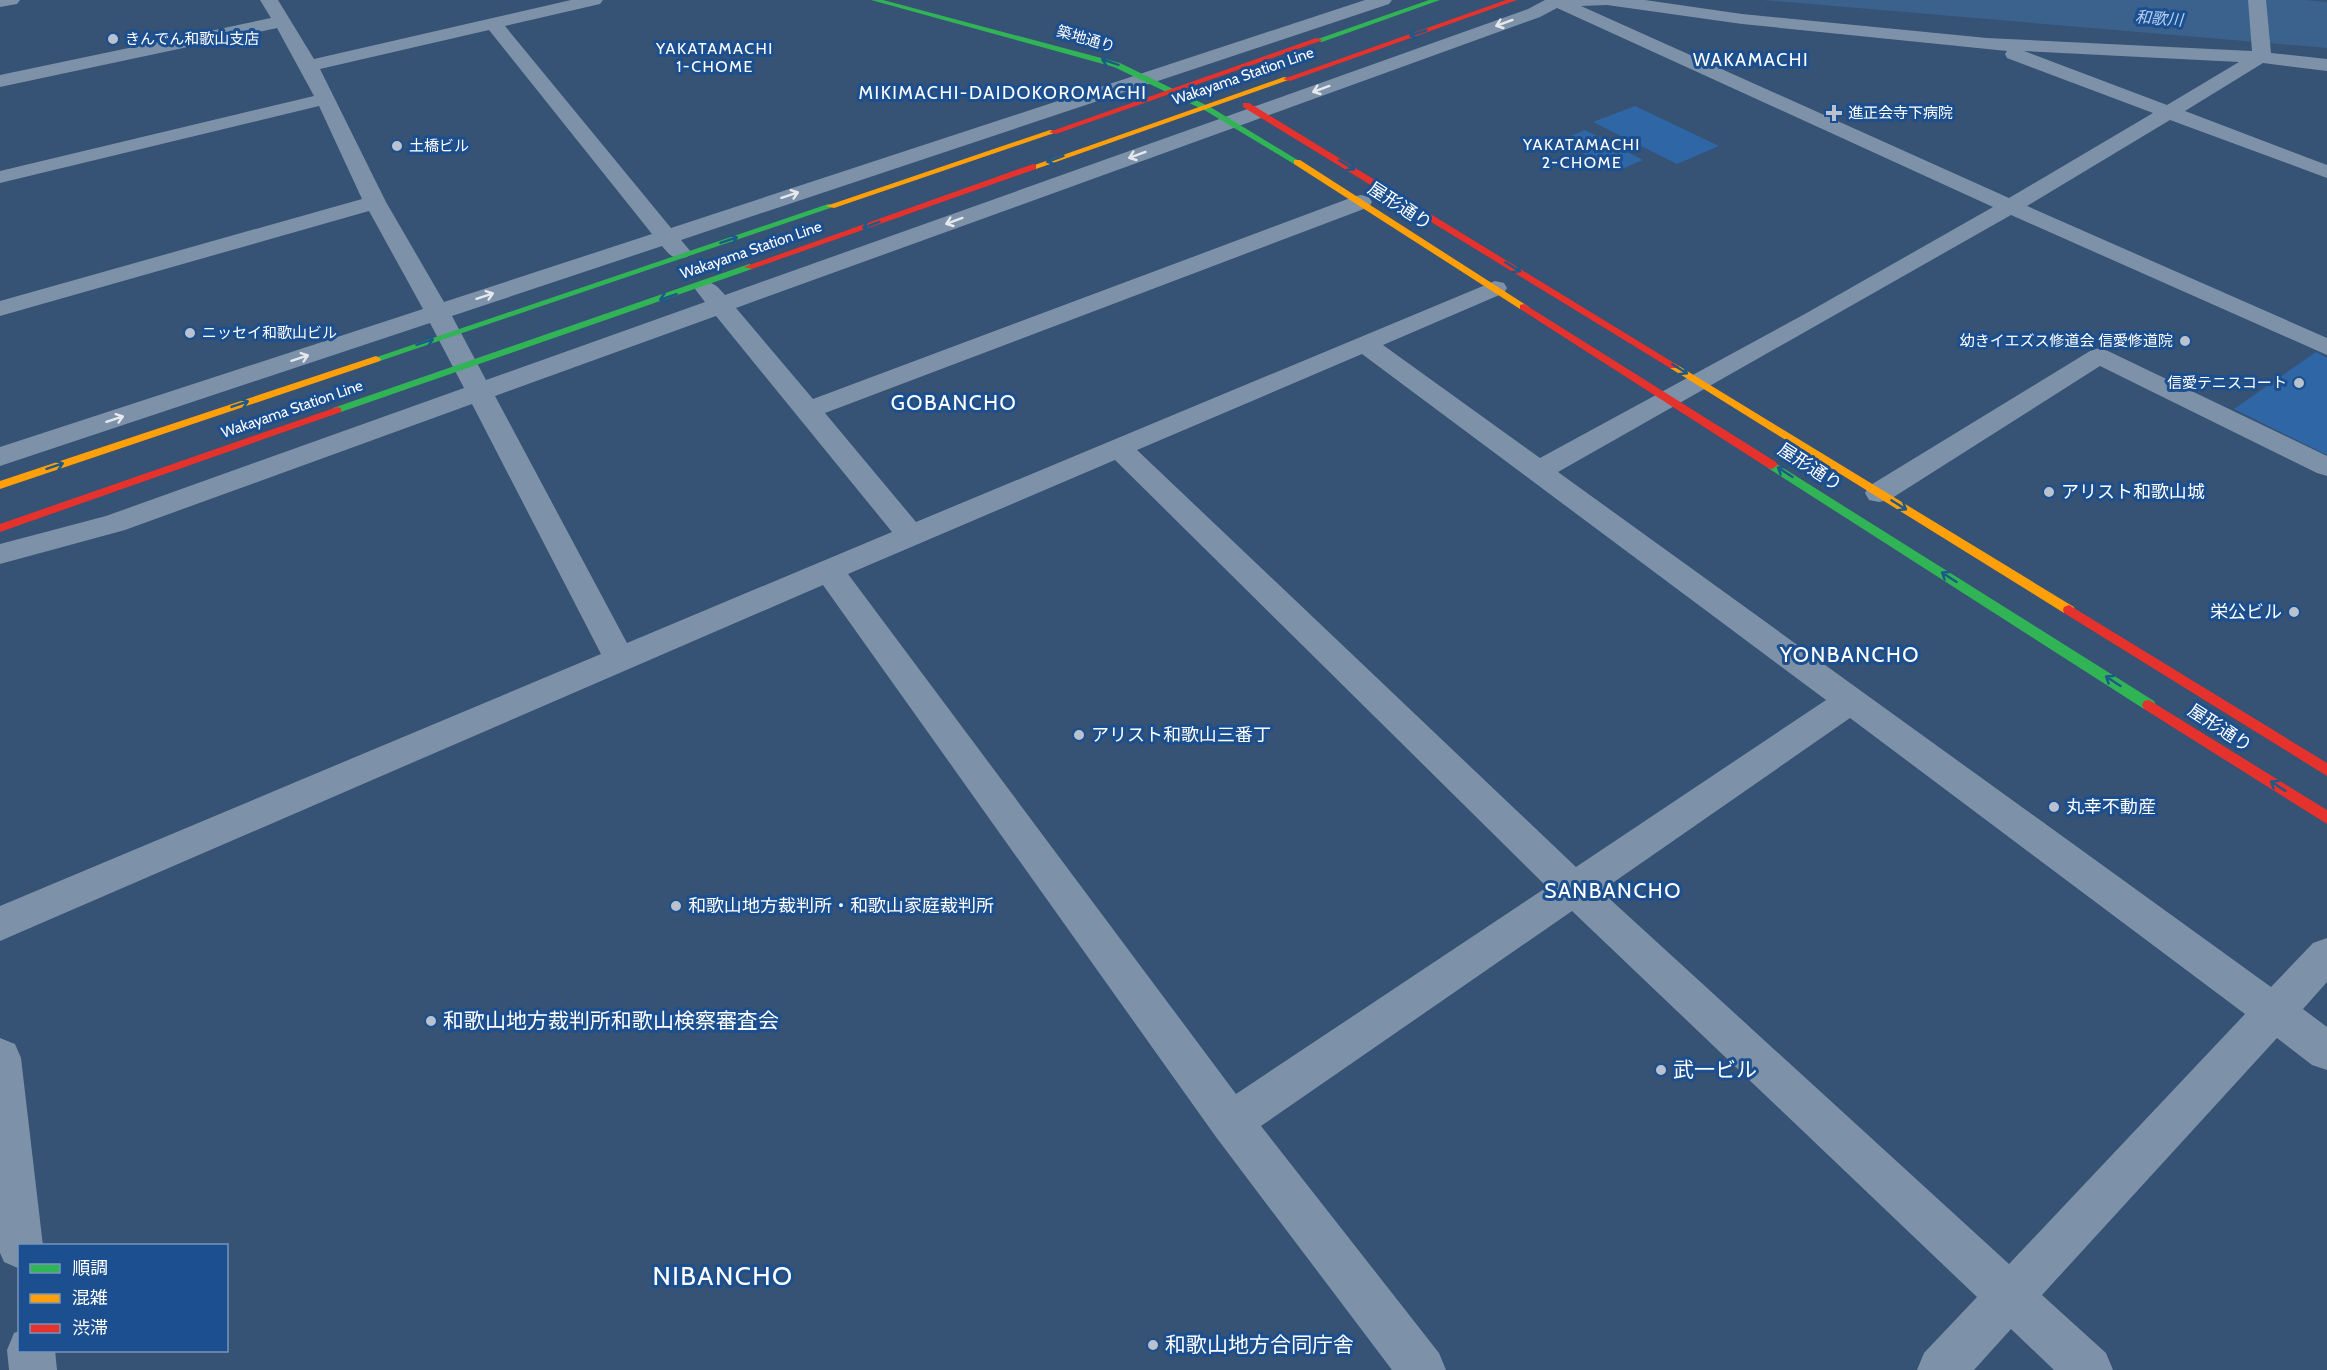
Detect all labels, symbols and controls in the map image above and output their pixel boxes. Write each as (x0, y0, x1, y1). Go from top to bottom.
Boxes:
water label: 和歌川 (2134, 7, 2186, 30)
one-way arrow (1495, 19, 1514, 30)
street label: 築地通り (1055, 22, 1117, 56)
one-way arrow (1409, 28, 1428, 39)
place label: きんでん和歌山支店 (125, 30, 259, 48)
marker: きんでん和歌山支店 (106, 32, 120, 46)
district label: YAKATAMACHI 1-CHOME (655, 39, 774, 76)
street label: Wakayama Station Line (1170, 43, 1316, 109)
district label: WAKAMACHI (1693, 49, 1809, 71)
one-way arrow (1101, 56, 1120, 67)
district label: MIKIMACHI-DAIDOKOROMACHI (859, 82, 1147, 104)
one-way arrow (1312, 85, 1331, 96)
marker: 進正会寺下病院 (1825, 104, 1843, 122)
place label: 進正会寺下病院 (1848, 104, 1953, 122)
district label: YAKATAMACHI 2-CHOME (1522, 135, 1641, 172)
place label: 土橋ビル (409, 137, 469, 155)
marker: 土橋ビル (390, 139, 404, 153)
one-way arrow (1128, 151, 1147, 162)
one-way arrow (1046, 155, 1065, 166)
one-way arrow (1338, 160, 1355, 172)
street label: 屋形通り (1364, 177, 1436, 235)
one-way arrow (780, 189, 799, 200)
one-way arrow (945, 216, 964, 227)
street label: Wakayama Station Line (678, 217, 824, 283)
one-way arrow (862, 220, 881, 231)
one-way arrow (719, 234, 738, 245)
one-way arrow (1505, 261, 1522, 274)
one-way arrow (475, 290, 494, 301)
one-way arrow (659, 292, 678, 303)
place label: ニッセイ和歌山ビル (202, 324, 337, 342)
marker: ニッセイ和歌山ビル (183, 326, 197, 340)
place label: 幼きイエズス修道会 信愛修道院 (1960, 332, 2173, 350)
marker: 幼きイエズス修道会 信愛修道院 (2178, 334, 2192, 348)
one-way arrow (415, 336, 434, 347)
one-way arrow (290, 351, 309, 362)
one-way arrow (1671, 364, 1688, 376)
place label: 信愛テニスコート (2167, 374, 2287, 392)
street label: Wakayama Station Line (219, 376, 365, 442)
marker: 信愛テニスコート (2292, 376, 2306, 390)
district label: GOBANCHO (891, 390, 1017, 415)
one-way arrow (230, 398, 249, 409)
one-way arrow (105, 413, 124, 424)
street label: 屋形通り (1774, 438, 1846, 496)
one-way arrow (45, 460, 64, 471)
one-way arrow (1776, 465, 1793, 478)
place label: アリスト和歌山城 (2061, 481, 2205, 503)
marker: アリスト和歌山城 (2042, 485, 2056, 499)
one-way arrow (1890, 500, 1907, 512)
one-way arrow (1941, 570, 1958, 582)
place label: 栄公ビル (2210, 601, 2282, 623)
marker: 栄公ビル (2287, 605, 2301, 619)
district label: YONBANCHO (1779, 642, 1920, 667)
one-way arrow (2105, 675, 2122, 687)
street label: 屋形通り (2184, 699, 2256, 757)
place label: アリスト和歌山三番丁 (1091, 724, 1271, 746)
marker: アリスト和歌山三番丁 (1072, 728, 1086, 742)
one-way arrow (2270, 780, 2287, 792)
place label: 丸幸不動産 (2066, 796, 2156, 818)
marker: 丸幸不動産 (2047, 800, 2061, 814)
district label: SANBANCHO (1544, 878, 1682, 903)
place label: 和歌山地方裁判所・和歌山家庭裁判所 (688, 895, 994, 917)
marker: 和歌山地方裁判所・和歌山家庭裁判所 (669, 899, 683, 913)
place label: 和歌山地方裁判所和歌山検察審査会 (443, 1008, 779, 1033)
marker: 和歌山地方裁判所和歌山検察審査会 (424, 1014, 438, 1028)
place label: 武一ビル (1673, 1057, 1757, 1082)
marker: 武一ビル (1654, 1063, 1668, 1077)
legend (18, 1244, 228, 1352)
text: 順調 (72, 1257, 108, 1279)
district label: NIBANCHO (652, 1260, 794, 1292)
text: 混雑 (72, 1287, 108, 1309)
text: 渋滞 (72, 1317, 108, 1339)
place label: 和歌山地方合同庁舎 (1165, 1332, 1354, 1357)
marker: 和歌山地方合同庁舎 (1146, 1338, 1160, 1352)

